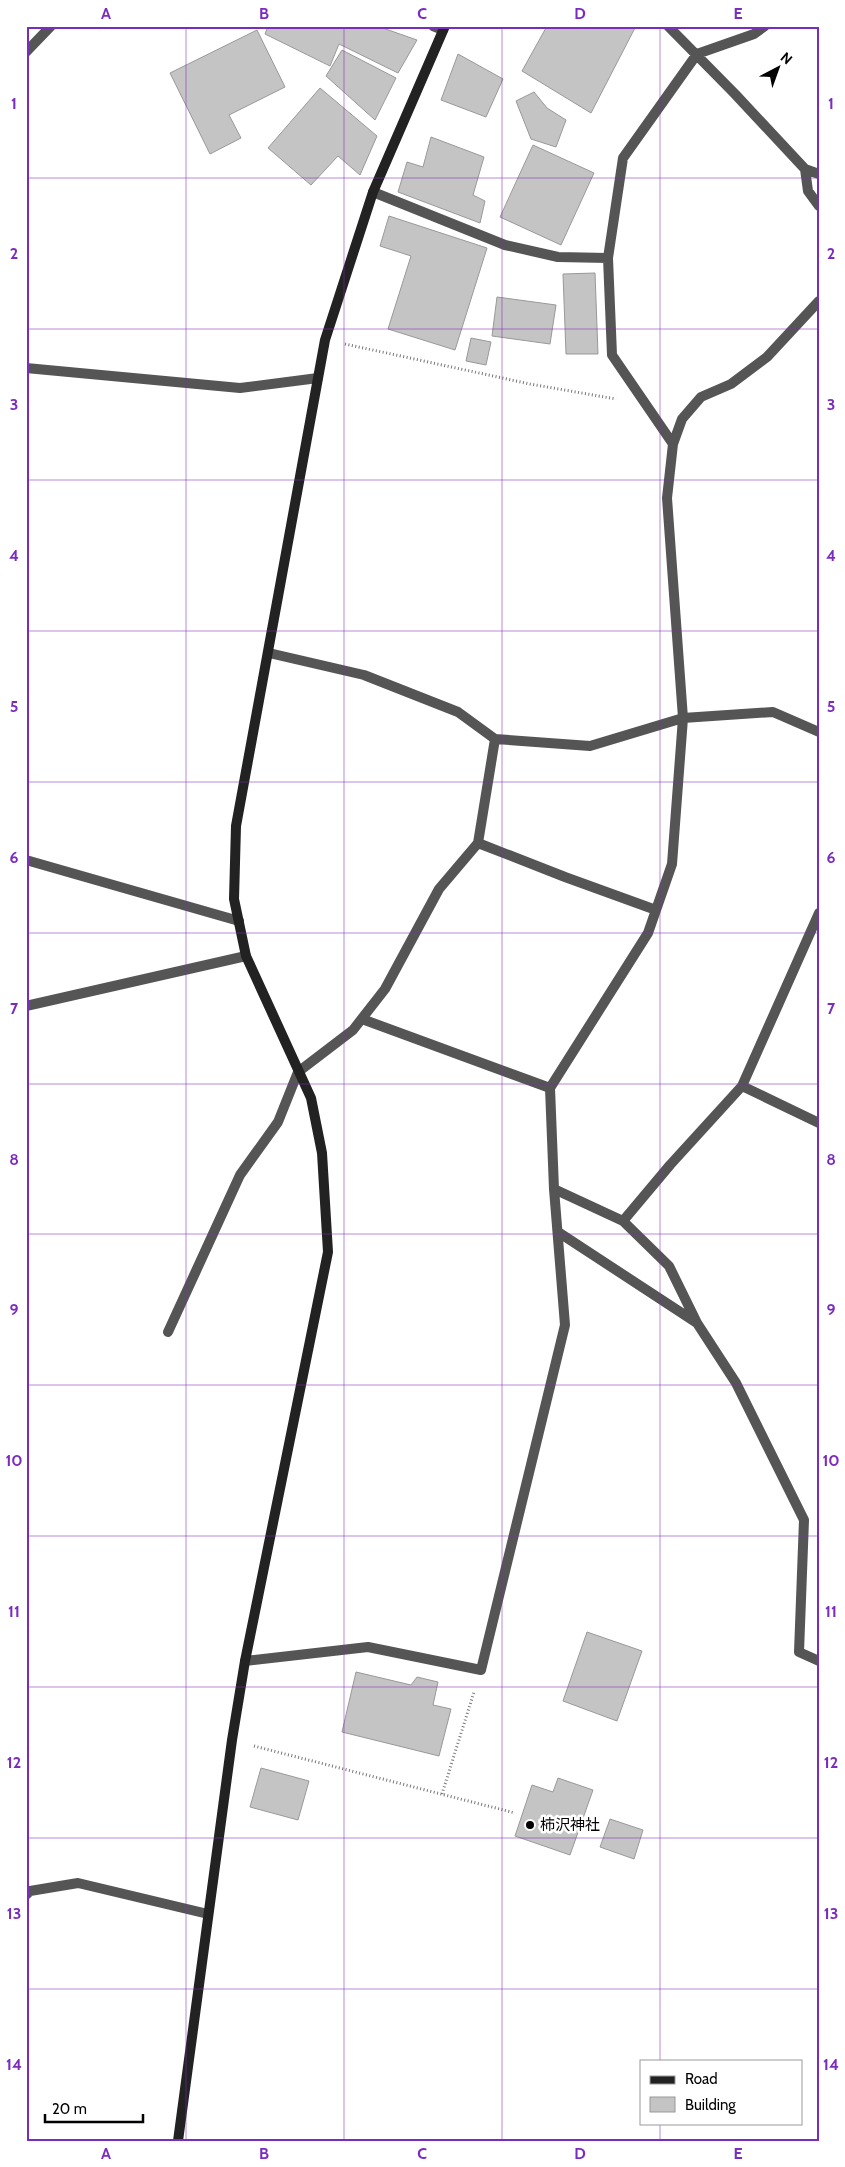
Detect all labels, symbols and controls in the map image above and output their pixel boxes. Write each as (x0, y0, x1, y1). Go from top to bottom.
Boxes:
text: A (101, 4, 111, 23)
text: B (259, 4, 269, 23)
text: C (417, 4, 427, 23)
text: D (574, 4, 586, 23)
text: E (733, 4, 743, 23)
north arrow (752, 42, 802, 92)
text: N (777, 48, 796, 68)
text: 1 (11, 94, 17, 113)
text: 1 (828, 94, 834, 113)
text: 2 (10, 244, 18, 263)
text: 2 (827, 244, 835, 263)
text: 3 (10, 395, 18, 414)
text: 3 (827, 395, 835, 414)
text: 4 (9, 546, 19, 565)
text: 4 (826, 546, 836, 565)
text: 5 (10, 697, 18, 716)
text: 5 (827, 697, 835, 716)
text: 6 (10, 848, 19, 867)
text: 6 (827, 848, 836, 867)
text: 7 (10, 999, 19, 1018)
text: 7 (827, 999, 836, 1018)
text: 8 (9, 1150, 19, 1169)
text: 8 (826, 1150, 836, 1169)
text: 9 (10, 1300, 19, 1319)
text: 9 (827, 1300, 836, 1319)
text: 10 (5, 1451, 23, 1470)
text: 10 (822, 1451, 840, 1470)
text: 11 (8, 1602, 20, 1621)
text: 11 (825, 1602, 837, 1621)
text: 12 (7, 1753, 21, 1772)
text: 12 (824, 1753, 838, 1772)
place label: 柿沢神社 (540, 1816, 600, 1834)
marker: 柿沢神社 (524, 1819, 536, 1831)
text: 13 (7, 1904, 21, 1923)
text: 13 (824, 1904, 838, 1923)
text: 14 (6, 2055, 22, 2074)
text: 14 (823, 2055, 839, 2074)
legend (640, 2060, 802, 2124)
text: Road (685, 2070, 718, 2088)
scale bar (45, 2092, 142, 2124)
text: Building (685, 2096, 736, 2114)
text: 20 m (52, 2100, 87, 2118)
text: A (101, 2144, 111, 2163)
text: B (259, 2144, 269, 2163)
text: C (417, 2144, 427, 2163)
text: D (574, 2144, 586, 2163)
text: E (733, 2144, 743, 2163)

